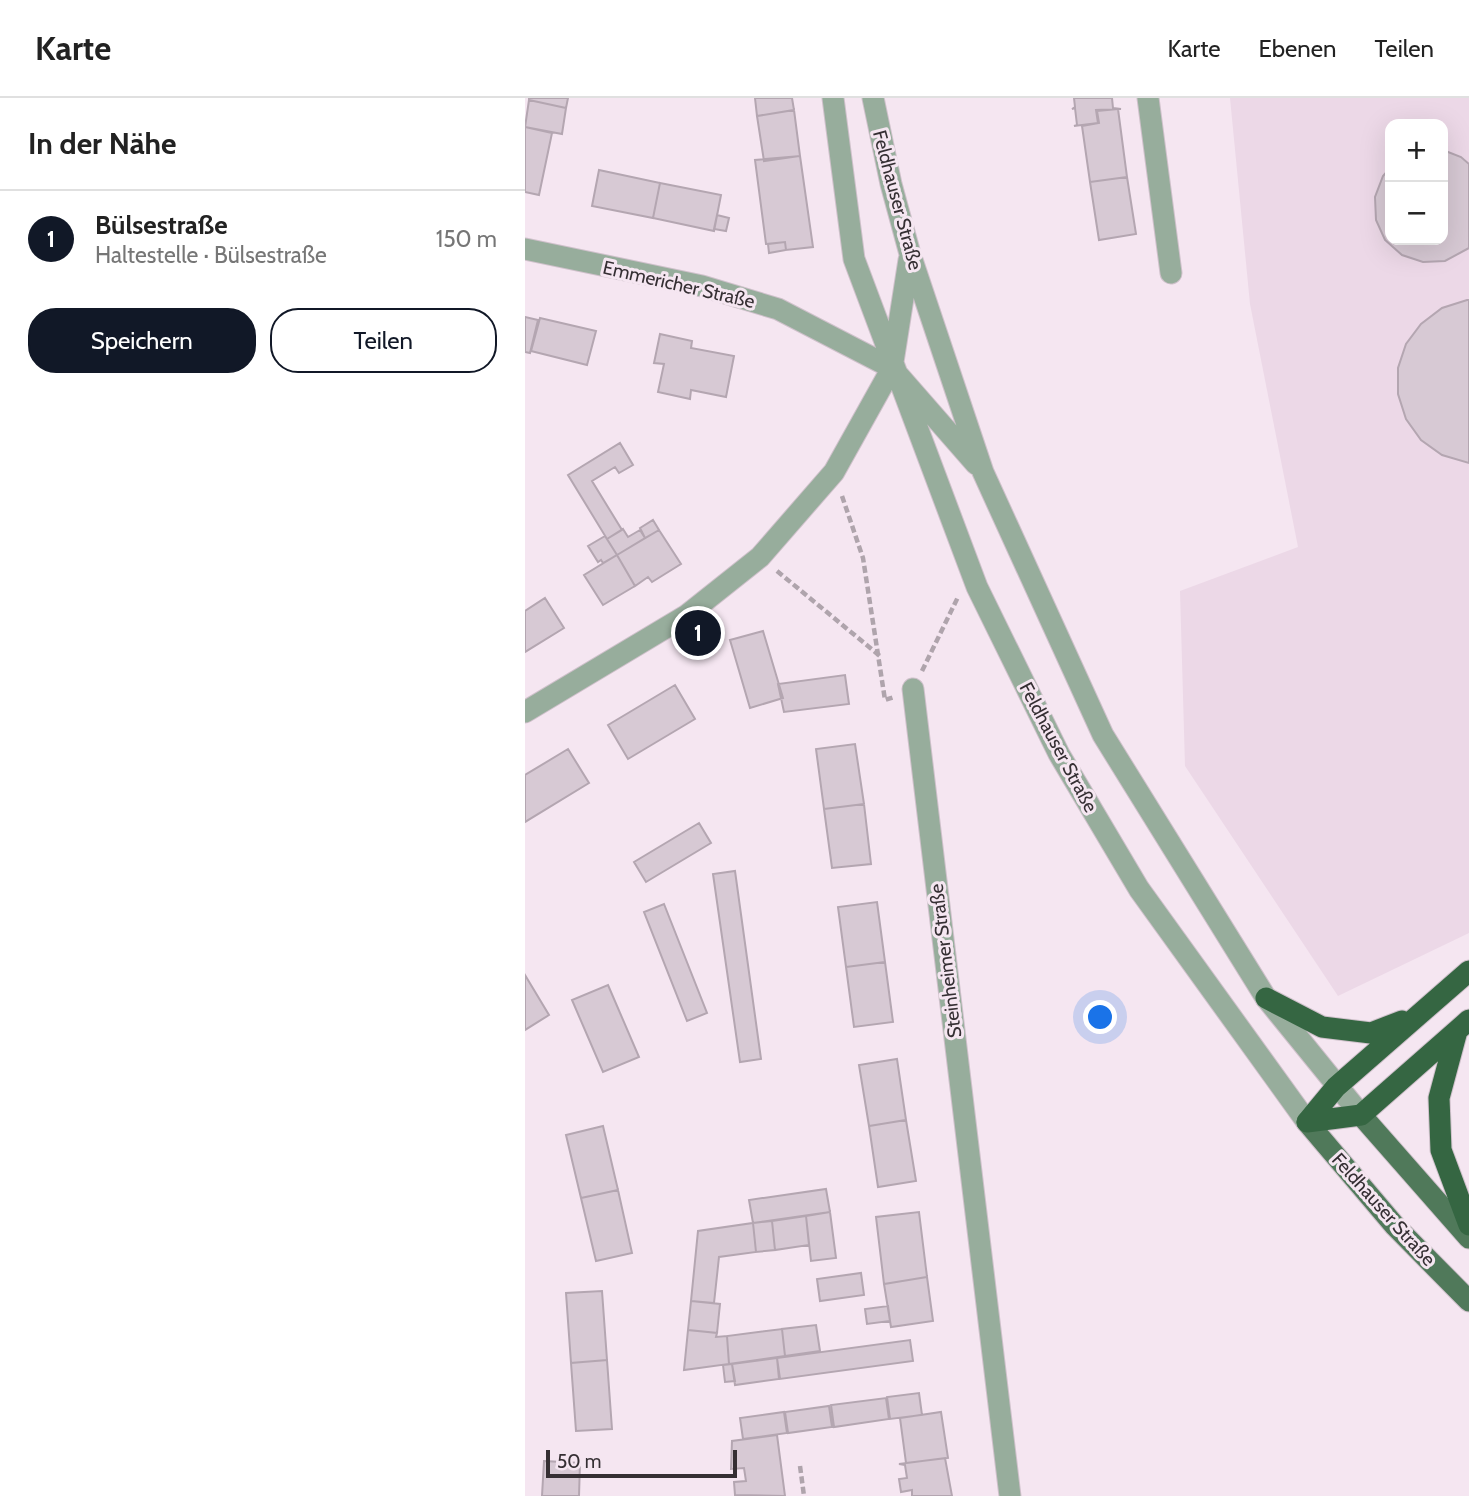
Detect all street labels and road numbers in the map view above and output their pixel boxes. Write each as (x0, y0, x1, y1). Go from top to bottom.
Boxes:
street label: Feldhauser Straße (868, 128, 927, 273)
street label: Emmericher Straße (601, 256, 757, 313)
street label: Feldhauser Straße (1015, 678, 1103, 816)
street label: Steinheimer Straße (925, 882, 966, 1039)
street label: Feldhauser Straße (1327, 1148, 1440, 1271)

